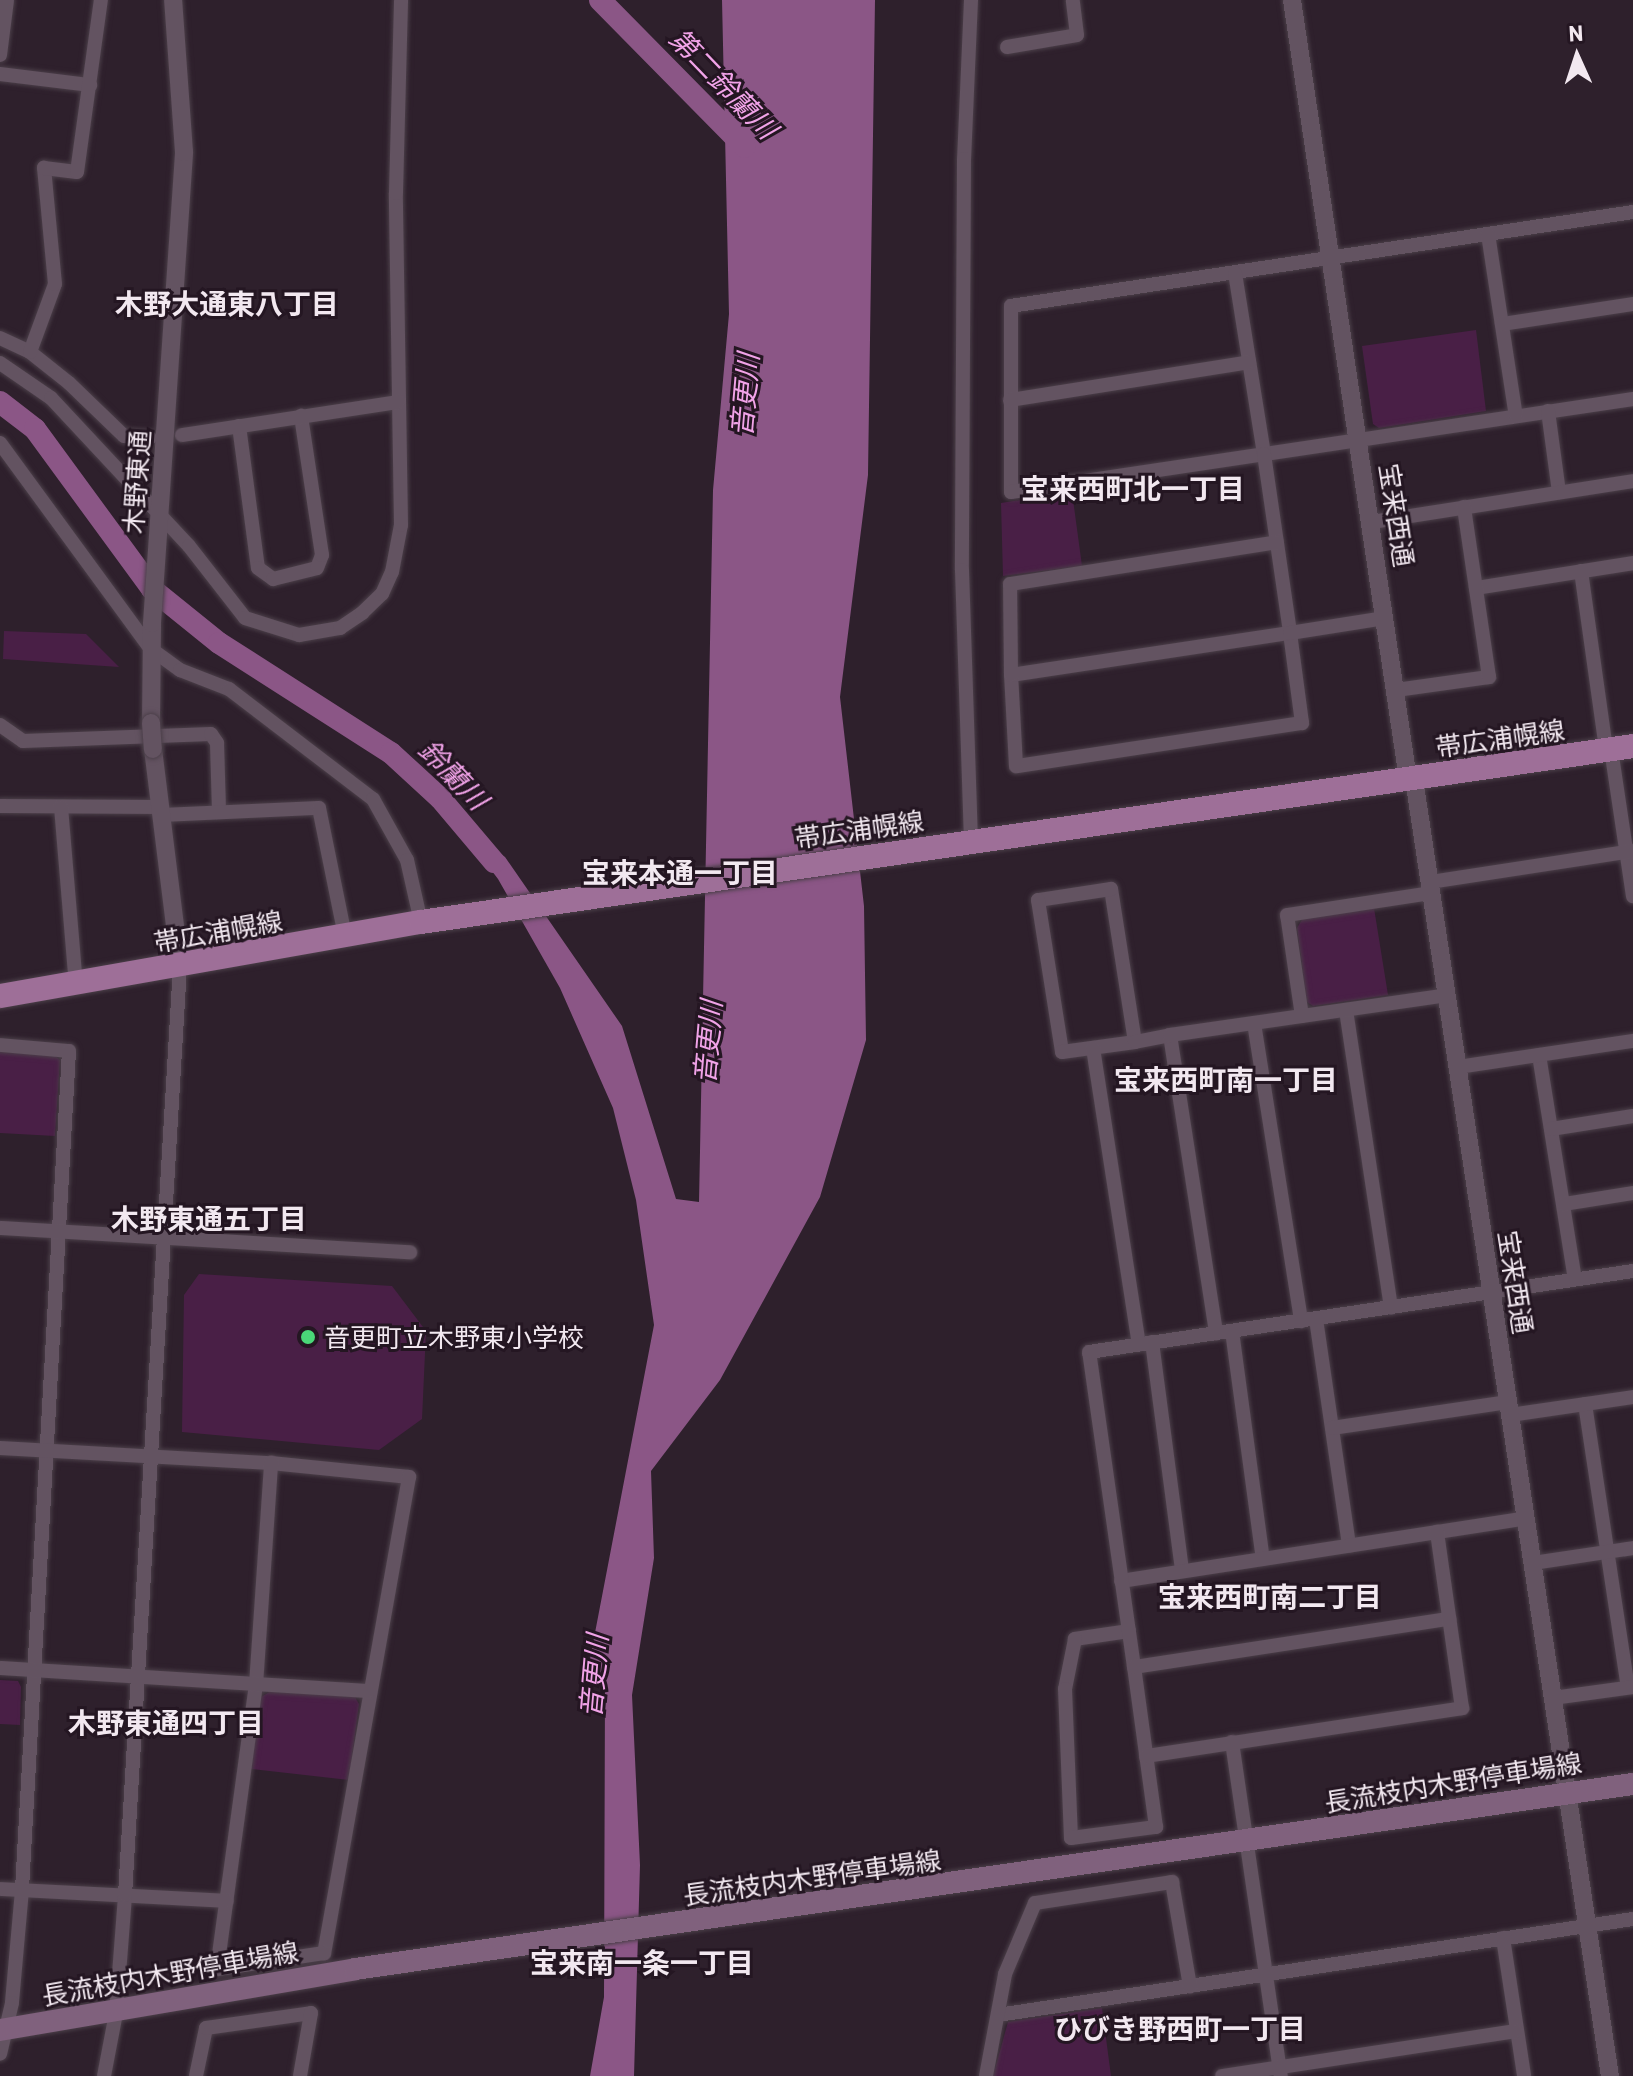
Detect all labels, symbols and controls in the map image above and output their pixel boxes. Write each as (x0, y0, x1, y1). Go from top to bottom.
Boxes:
north arrow (1537, 16, 1617, 96)
text: N (1568, 19, 1584, 45)
water label: 第二鈴蘭川 (663, 21, 785, 145)
district label: 木野大通東八丁目 (115, 286, 339, 320)
water label: 音更川 (724, 352, 764, 438)
street label: 木野東通 (117, 429, 155, 535)
street label: 宝来西通 (1373, 461, 1421, 569)
district label: 宝来西町北一丁目 (1021, 471, 1245, 505)
street label: 帯広浦幌線 (1433, 714, 1567, 762)
water label: 鈴蘭川 (413, 732, 495, 816)
street label: 帯広浦幌線 (792, 805, 926, 853)
district label: 宝来本通一丁目 (582, 855, 778, 889)
street label: 帯広浦幌線 (151, 904, 285, 958)
water label: 音更川 (687, 999, 727, 1085)
district label: 宝来西町南一丁目 (1114, 1062, 1338, 1096)
district label: 木野東通五丁目 (111, 1201, 307, 1235)
street label: 宝来西通 (1492, 1228, 1540, 1336)
place label: 音更町立木野東小学校 (324, 1321, 584, 1353)
marker: 音更町立木野東小学校 (299, 1328, 317, 1346)
district label: 宝来西町南二丁目 (1158, 1579, 1382, 1613)
water label: 音更川 (573, 1633, 613, 1719)
district label: 木野東通四丁目 (68, 1705, 264, 1739)
street label: 長流枝内木野停車場線 (1322, 1746, 1584, 1818)
street label: 長流枝内木野停車場線 (681, 1843, 943, 1911)
street label: 長流枝内木野停車場線 (39, 1935, 301, 2011)
district label: 宝来南一条一丁目 (530, 1945, 754, 1979)
district label: ひびき野西町一丁目 (1054, 2011, 1306, 2045)

